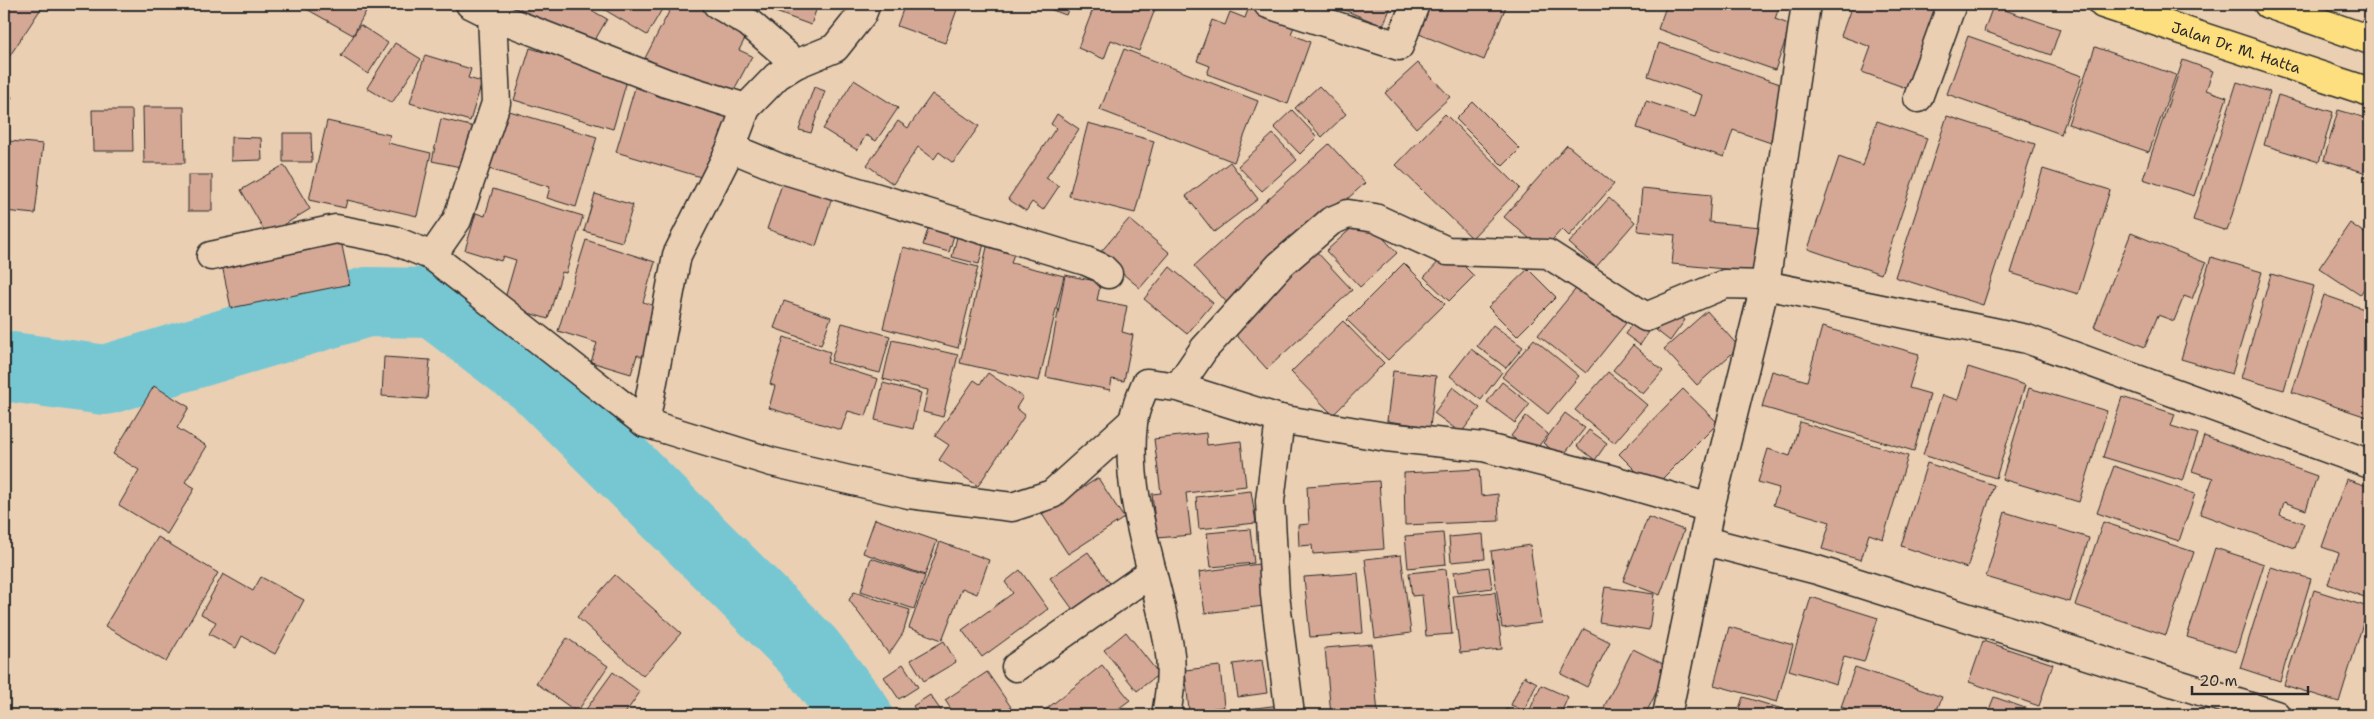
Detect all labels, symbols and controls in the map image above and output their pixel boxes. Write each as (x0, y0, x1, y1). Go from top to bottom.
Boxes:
street label: Jalan Dr. M. Hatta (2169, 17, 2304, 79)
scale bar (2192, 664, 2308, 696)
text: 20 m (2199, 671, 2238, 691)

